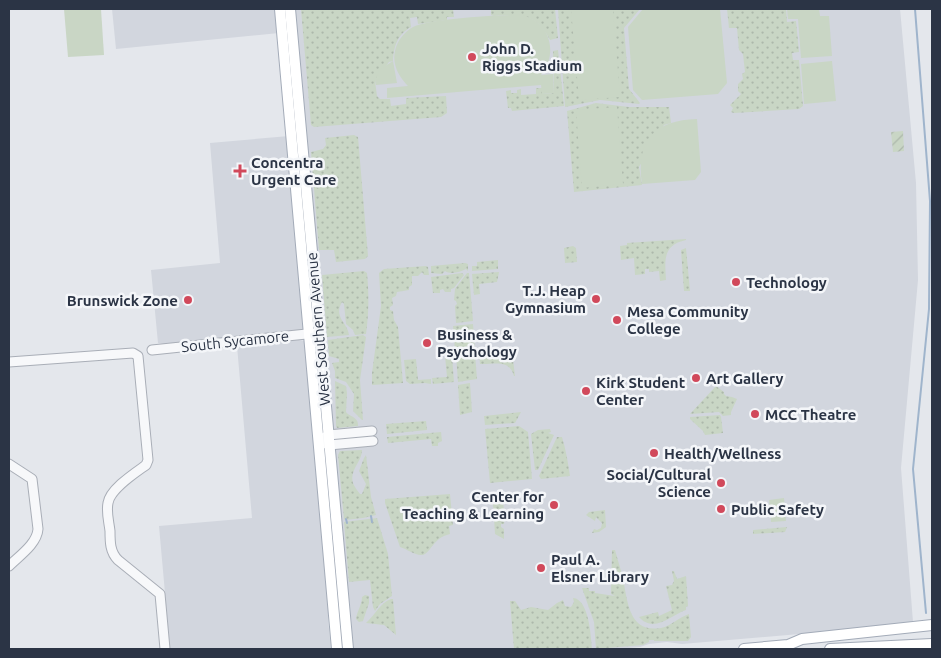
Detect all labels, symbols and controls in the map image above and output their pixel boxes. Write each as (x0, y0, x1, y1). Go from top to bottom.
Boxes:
place label: John D. Riggs Stadium (482, 40, 582, 74)
marker: John D. Riggs Stadium (466, 51, 478, 63)
place label: Concentra Urgent Care (251, 154, 336, 188)
marker: Concentra Urgent Care (233, 164, 247, 178)
street label: West Southern Avenue (303, 252, 333, 406)
place label: Technology (746, 274, 827, 291)
marker: Technology (730, 276, 742, 288)
place label: T.J. Heap Gymnasium (505, 282, 586, 316)
place label: Brunswick Zone (67, 292, 178, 309)
marker: T.J. Heap Gymnasium (590, 293, 602, 305)
marker: Brunswick Zone (182, 294, 194, 306)
place label: Mesa Community College (627, 303, 748, 337)
marker: Mesa Community College (611, 314, 623, 326)
place label: Business & Psychology (437, 326, 517, 360)
street label: South Sycamore (180, 327, 290, 355)
marker: Business & Psychology (421, 337, 433, 349)
place label: Art Gallery (706, 370, 784, 387)
marker: Art Gallery (690, 372, 702, 384)
place label: Kirk Student Center (596, 374, 686, 408)
marker: Kirk Student Center (580, 385, 592, 397)
place label: MCC Theatre (765, 406, 856, 423)
marker: MCC Theatre (749, 408, 761, 420)
place label: Health/Wellness (664, 445, 781, 462)
marker: Health/Wellness (648, 447, 660, 459)
place label: Social/Cultural Science (607, 466, 711, 500)
marker: Social/Cultural Science (715, 477, 727, 489)
place label: Center for Teaching & Learning (402, 488, 545, 522)
marker: Center for Teaching & Learning (548, 499, 560, 511)
place label: Public Safety (731, 501, 824, 518)
marker: Public Safety (715, 503, 727, 515)
place label: Paul A. Elsner Library (551, 551, 649, 585)
marker: Paul A. Elsner Library (535, 562, 547, 574)

